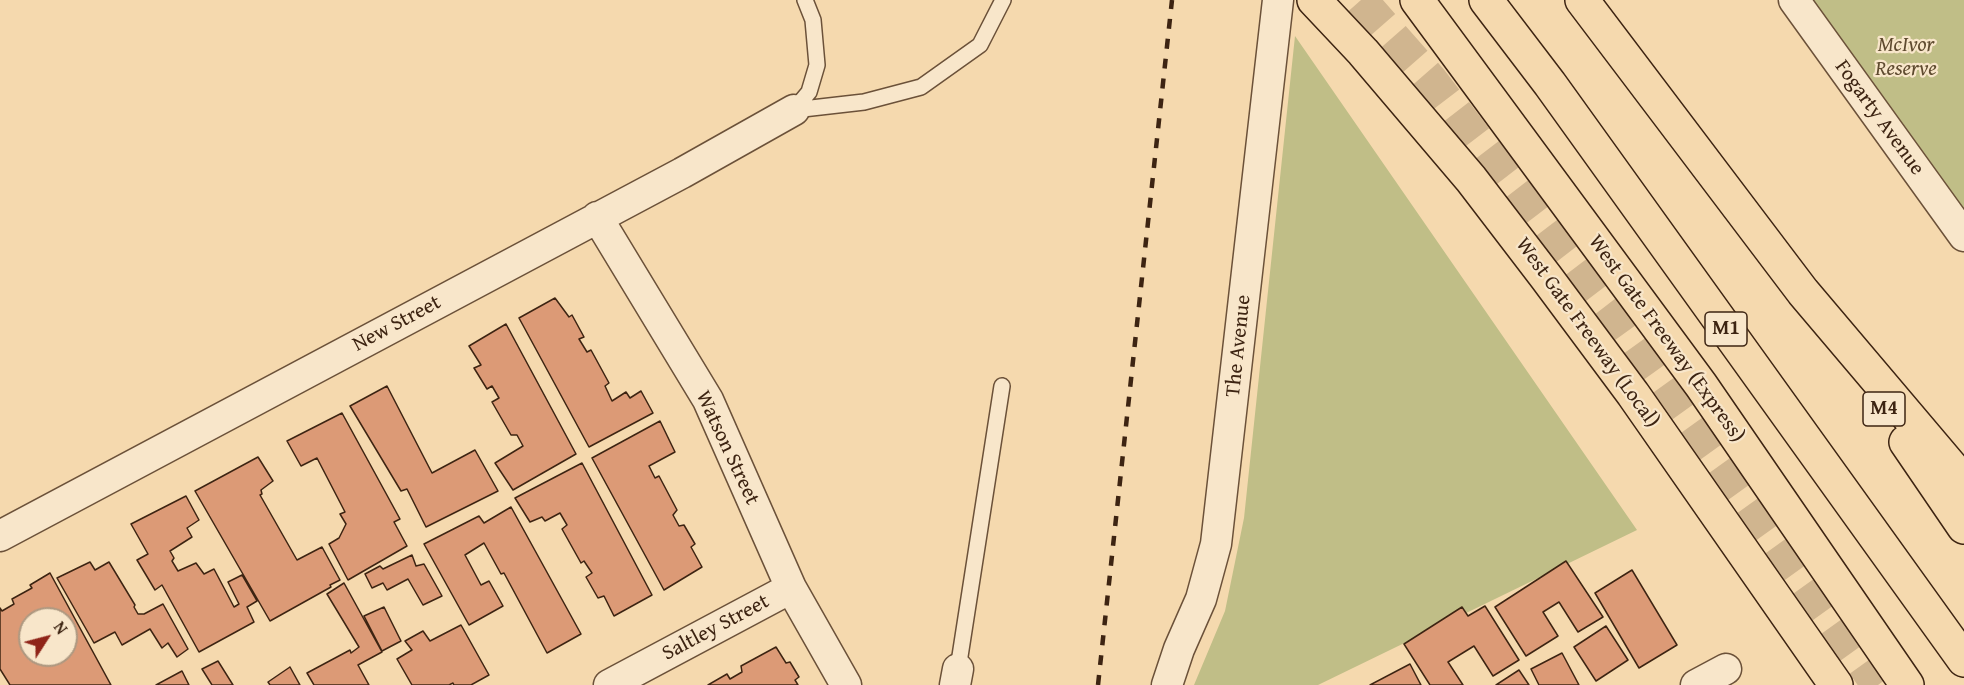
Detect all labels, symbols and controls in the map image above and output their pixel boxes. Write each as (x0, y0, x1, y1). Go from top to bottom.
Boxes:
park label: McIvor Reserve (1875, 33, 1937, 83)
street label: Fogarty Avenue (1829, 56, 1929, 180)
street label: West Gate Freeway (Express) (1582, 230, 1750, 448)
street label: West Gate Freeway (Local) (1510, 233, 1664, 433)
street label: New Street (349, 290, 445, 358)
street label: The Avenue (1221, 294, 1257, 398)
road number: M1 (1705, 312, 1747, 346)
street label: Watson Street (690, 387, 764, 509)
road number: M4 (1863, 392, 1905, 426)
street label: Saltley Street (658, 589, 774, 667)
north arrow (18, 607, 78, 667)
text: N (48, 616, 74, 639)

